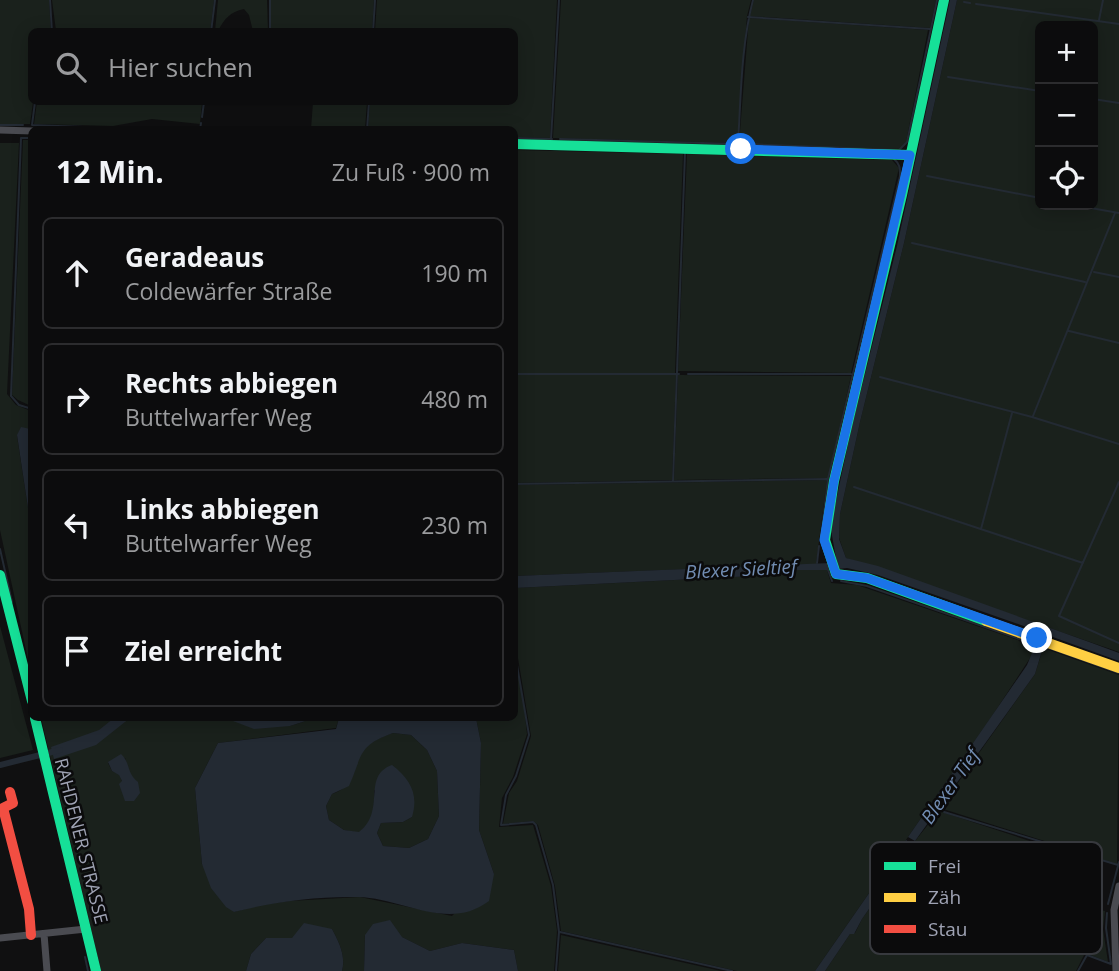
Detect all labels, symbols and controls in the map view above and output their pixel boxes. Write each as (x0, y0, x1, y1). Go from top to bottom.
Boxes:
map controls (1035, 21, 1098, 210)
button: + (1035, 21, 1098, 84)
search box (28, 28, 518, 105)
icon: search (52, 48, 90, 86)
text: Hier suchen (108, 49, 253, 85)
button: − (1035, 84, 1098, 147)
route start (725, 133, 756, 164)
button: locate (1035, 147, 1098, 210)
text: 12 Min. (56, 151, 164, 192)
text: Zu Fuß · 900 m (332, 156, 490, 188)
text: Geradeaus (125, 239, 264, 275)
icon: ahead (58, 254, 96, 292)
text: 190 m (421, 257, 488, 289)
text: Coldewärfer Straße (125, 275, 332, 307)
text: Rechts abbiegen (125, 365, 338, 401)
icon: right (58, 380, 96, 418)
text: 480 m (421, 383, 488, 415)
text: Buttelwarfer Weg (125, 401, 312, 433)
text: Links abbiegen (125, 491, 320, 527)
icon: left (58, 506, 96, 544)
text: 230 m (421, 509, 488, 541)
text: Buttelwarfer Weg (125, 527, 312, 559)
water label: Blexer Sieltief (685, 553, 801, 585)
route end (1021, 622, 1052, 653)
icon: arrive (58, 632, 96, 670)
text: Ziel erreicht (125, 633, 282, 669)
water label: Blexer Tief (915, 741, 987, 829)
street label: RAHDENER STRASSE (50, 755, 114, 926)
legend (870, 842, 1102, 954)
text: Frei (928, 853, 961, 879)
text: Zäh (928, 884, 961, 910)
text: Stau (928, 916, 967, 942)

